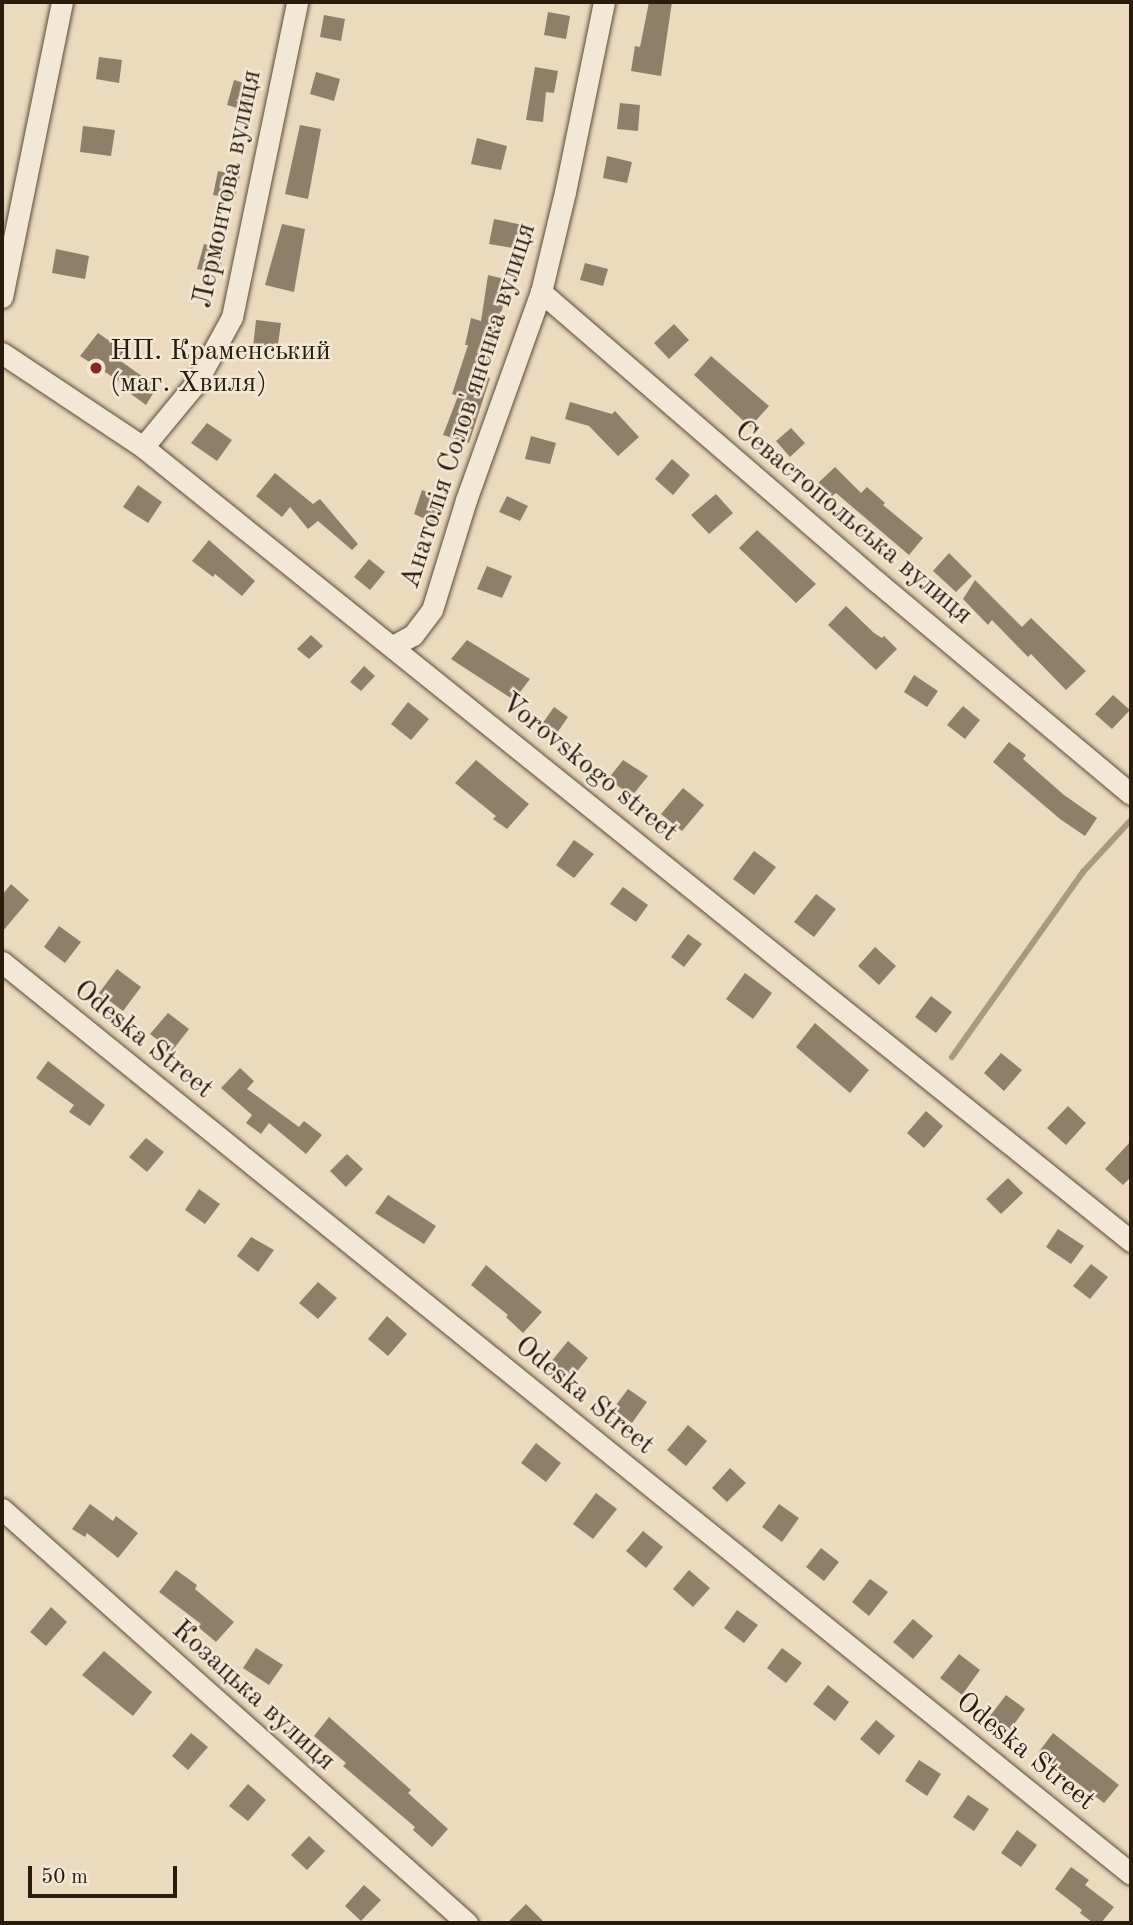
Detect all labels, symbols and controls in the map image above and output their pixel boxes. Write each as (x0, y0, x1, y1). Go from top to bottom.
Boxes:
street label: Лермонтова вулиця (186, 67, 270, 311)
street label: Анатолія Солов'яненка вулиця (394, 219, 544, 593)
place label: НП. Краменський (маг. Хвиля) (110, 335, 331, 401)
marker: НП. Краменський (маг. Хвиля) (88, 360, 104, 376)
street label: Севастопольська вулиця (727, 414, 979, 632)
street label: Vorovskogo street (494, 686, 684, 850)
street label: Odeska Street (66, 974, 220, 1106)
street label: Odeska Street (507, 1330, 661, 1462)
street label: Козацька вулиця (164, 1614, 342, 1778)
street label: Odeska Street (948, 1686, 1102, 1818)
scale bar (32, 1852, 180, 1896)
text: 50 m (41, 1867, 88, 1888)

